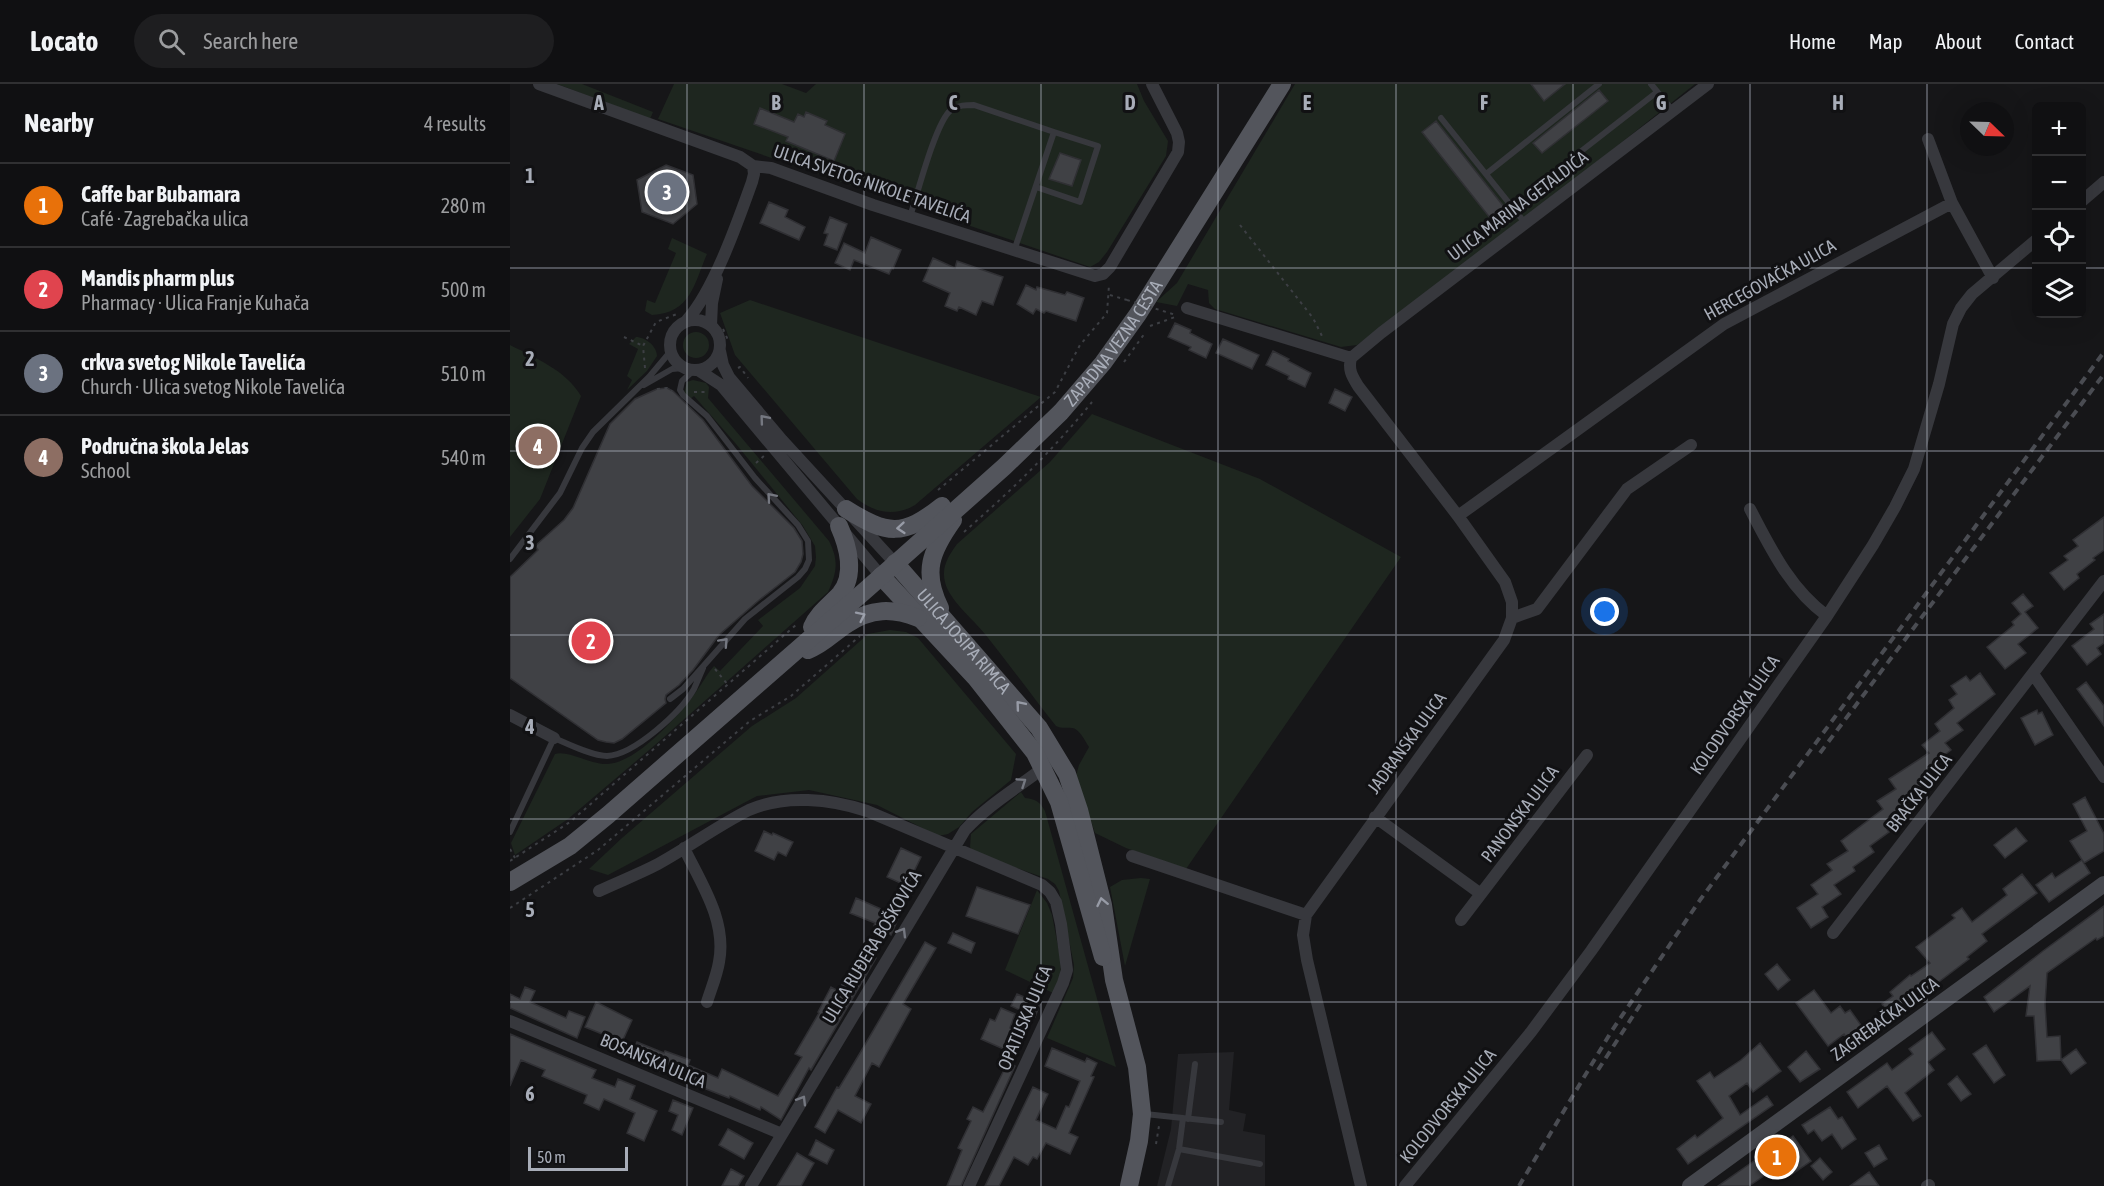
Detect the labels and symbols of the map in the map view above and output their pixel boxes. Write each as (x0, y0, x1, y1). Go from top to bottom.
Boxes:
text: A (593, 91, 604, 114)
text: B (771, 91, 781, 114)
text: C (949, 91, 958, 114)
text: D (1124, 91, 1136, 114)
text: E (1303, 91, 1312, 114)
text: F (1480, 91, 1488, 114)
text: G (1656, 91, 1667, 114)
text: H (1832, 91, 1844, 114)
north arrow (1960, 102, 2014, 156)
street label: ULICA SVETOG NIKOLE TAVELIĆA (771, 140, 974, 227)
street label: ULICA MARINA GETALDIĆA (1444, 146, 1592, 265)
text: 1 (525, 164, 535, 187)
pin: 3 (648, 170, 686, 214)
street label: HERCEGOVAČKA ULICA (1700, 235, 1839, 324)
street label: ZAPADNA VEZNA CESTA (1060, 276, 1167, 410)
text: 2 (525, 347, 535, 370)
one-way arrow (761, 415, 772, 426)
pin: 4 (519, 424, 558, 469)
one-way arrow (767, 493, 778, 504)
one-way arrow (896, 521, 905, 534)
text: 3 (525, 531, 535, 554)
street label: ULICA JOSIPA RIMCA (912, 584, 1015, 698)
your location (1590, 597, 1619, 626)
one-way arrow (855, 612, 866, 624)
pin: 2 (572, 618, 610, 664)
one-way arrow (717, 638, 728, 648)
street label: KOLODVORSKA ULICA (1686, 651, 1784, 778)
street label: JADRANSKA ULICA (1363, 688, 1450, 797)
one-way arrow (1017, 701, 1028, 712)
text: 4 (524, 715, 535, 738)
street label: BRAČKA ULICA (1882, 749, 1956, 836)
street label: PANONSKA ULICA (1476, 761, 1563, 866)
one-way arrow (1015, 778, 1026, 789)
street label: ULICA RUĐERA BOŠKOVIĆA (818, 866, 926, 1027)
one-way arrow (1096, 897, 1109, 907)
text: 5 (525, 898, 535, 921)
one-way arrow (895, 928, 907, 938)
street label: OPATIJSKA ULICA (993, 962, 1056, 1073)
street label: ZAGREBAČKA ULICA (1827, 972, 1943, 1065)
street label: BOSANSKA ULICA (597, 1029, 709, 1092)
street label: KOLODVORSKA ULICA (1395, 1044, 1500, 1167)
text: 6 (525, 1082, 535, 1105)
one-way arrow (795, 1096, 807, 1106)
pin: 1 (1758, 1134, 1796, 1180)
scale bar (528, 1144, 628, 1172)

